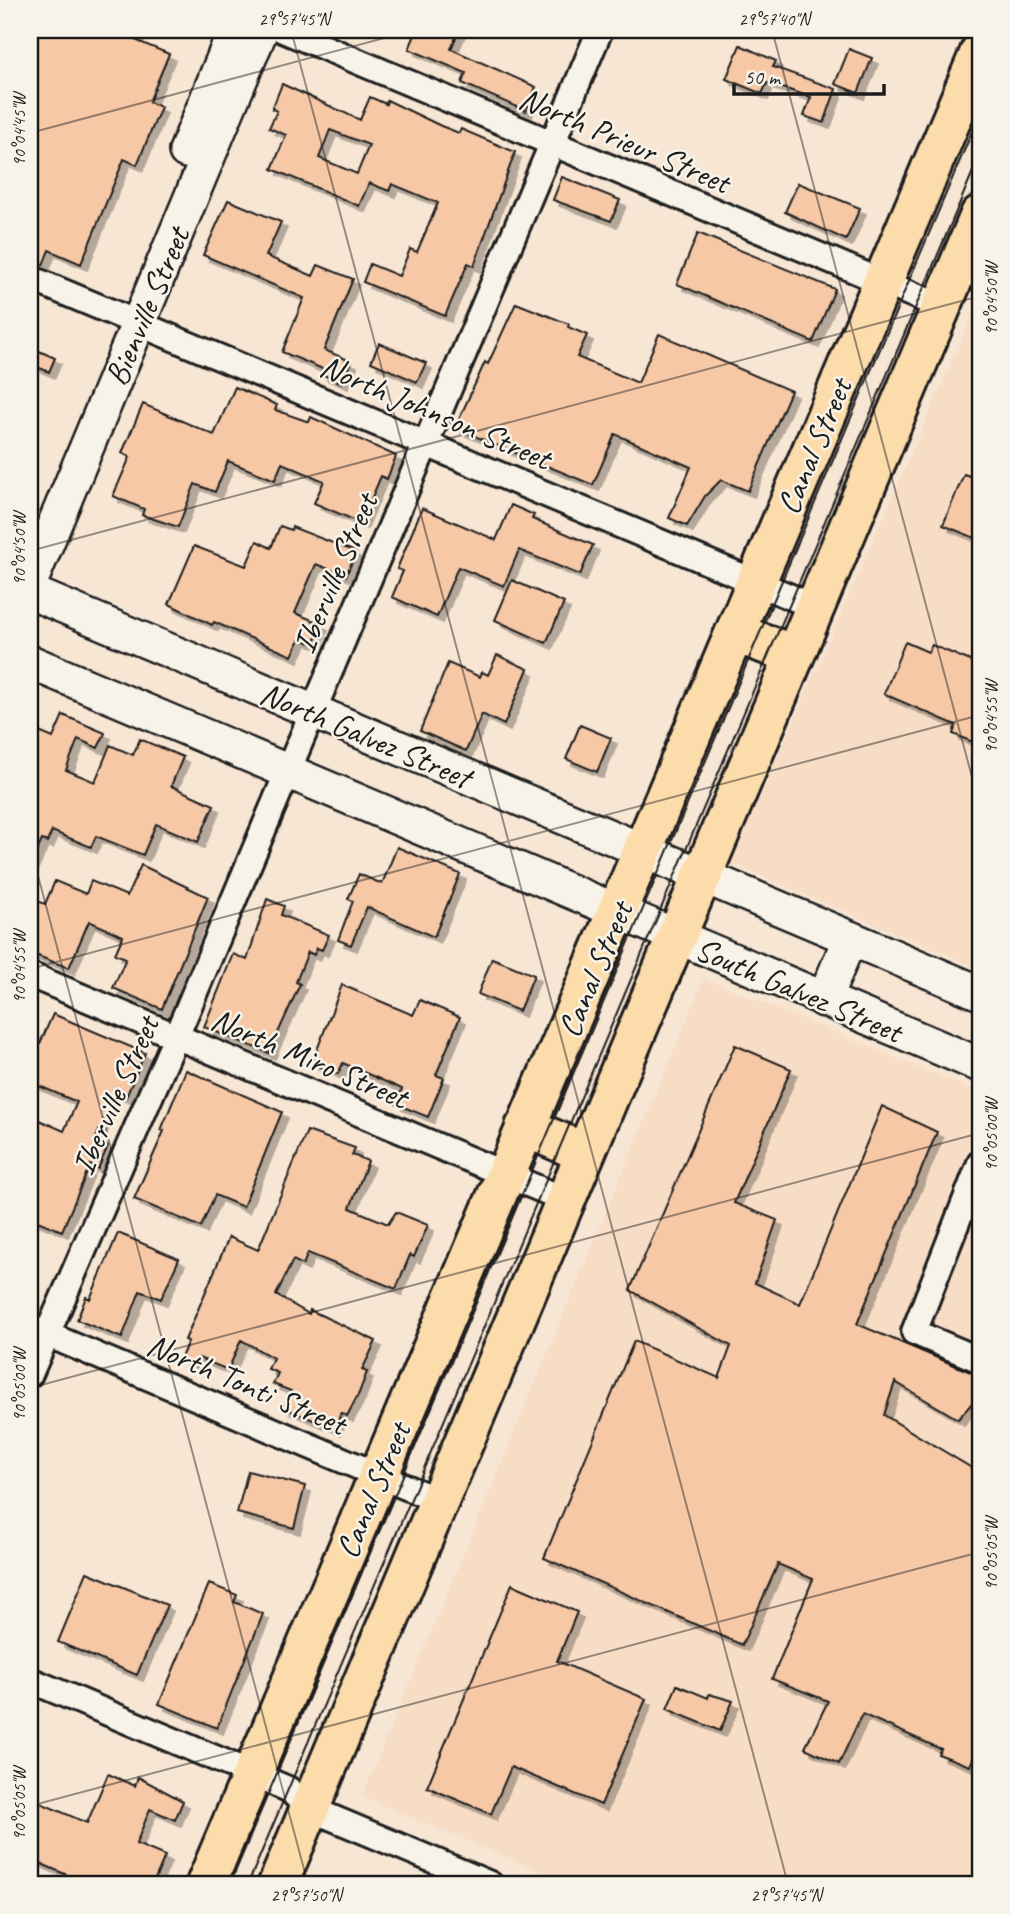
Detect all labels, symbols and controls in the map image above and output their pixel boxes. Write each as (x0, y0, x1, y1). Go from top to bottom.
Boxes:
text: 29°57'45"N (259, 8, 333, 30)
text: 29°57'40"N (739, 8, 813, 30)
scale bar (734, 52, 884, 96)
text: 50 m (744, 64, 782, 90)
street label: North Prieur Street (513, 77, 739, 204)
text: 90°04'45"W (8, 90, 30, 167)
street label: Bienville Street (95, 218, 200, 392)
text: 90°04'50"W (980, 259, 1002, 336)
street label: North Johnson Street (314, 345, 560, 481)
street label: Canal Street (767, 370, 862, 520)
street label: Iberville Street (283, 485, 388, 659)
text: 90°04'50"W (8, 509, 30, 586)
street label: North Galvez Street (254, 672, 481, 800)
text: 90°04'55"W (980, 677, 1002, 754)
street label: Canal Street (548, 893, 643, 1043)
text: 90°04'55"W (8, 927, 30, 1004)
street label: South Galvez Street (689, 928, 911, 1053)
street label: North Miro Street (205, 998, 417, 1119)
street label: Iberville Street (61, 1007, 170, 1181)
text: 90°05'00"W (980, 1095, 1002, 1172)
street label: North Tonti Street (141, 1323, 355, 1446)
text: 90°05'00"W (8, 1345, 30, 1422)
street label: Canal Street (326, 1414, 421, 1564)
text: 90°05'05"W (980, 1514, 1002, 1591)
text: 90°05'05"W (8, 1764, 30, 1841)
text: 29°57'50"N (271, 1884, 345, 1906)
text: 29°57'45"N (751, 1884, 825, 1906)

